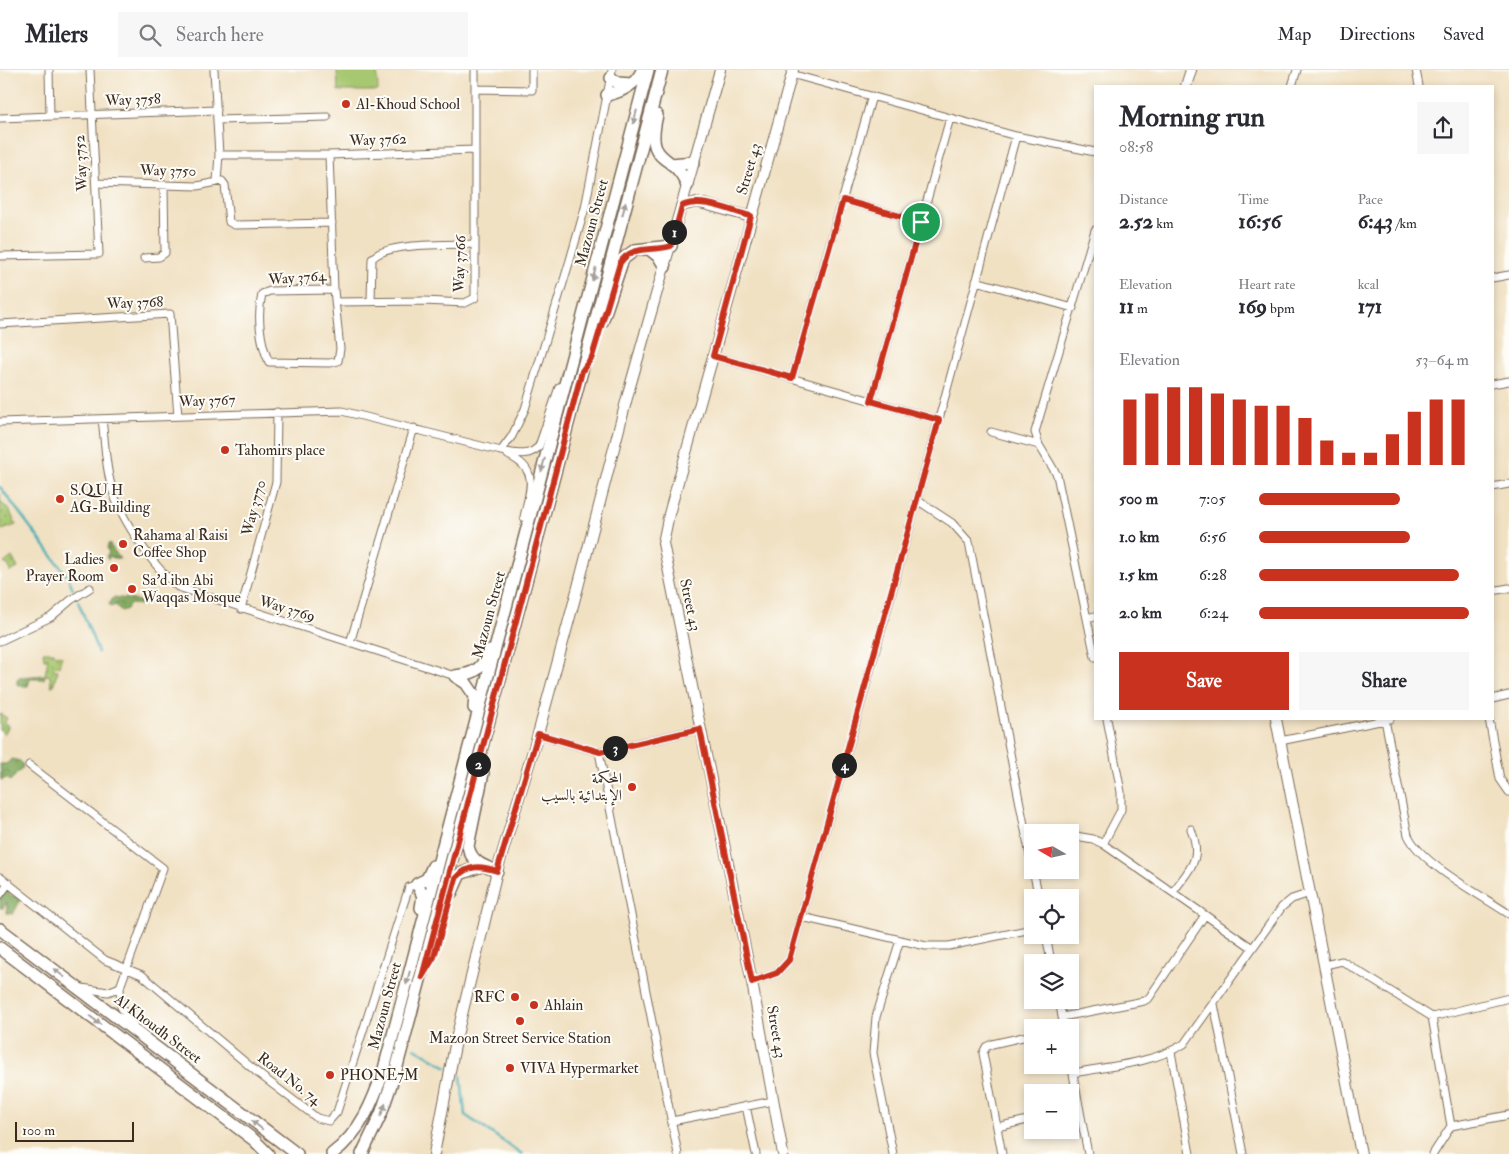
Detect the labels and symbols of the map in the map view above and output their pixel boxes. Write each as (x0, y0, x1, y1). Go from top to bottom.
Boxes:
street label: Way 3758 (104, 90, 161, 111)
place label: Al-Khoud School (355, 95, 460, 114)
marker: Al-Khoud School (340, 98, 352, 110)
one-way arrow (631, 110, 639, 125)
street label: Way 3762 (348, 129, 407, 151)
street label: Way 3752 (70, 134, 92, 193)
street label: Street 43 (733, 141, 765, 197)
street label: Way 3750 (139, 161, 196, 181)
street label: Mazoun Street (571, 177, 613, 269)
pin (900, 201, 942, 243)
one-way arrow (621, 202, 629, 217)
pin: 1 (662, 220, 686, 244)
street label: Way 3766 (449, 234, 471, 294)
street label: Way 3764 (266, 266, 328, 290)
one-way arrow (589, 267, 597, 282)
street label: Way 3768 (105, 293, 164, 314)
street label: Way 3767 (177, 391, 236, 412)
place label: Tahomirs place (235, 441, 325, 461)
marker: Tahomirs place (219, 444, 231, 456)
one-way arrow (539, 458, 547, 473)
street label: Way 3770 (237, 478, 271, 539)
place label: S.Q.U H AG-Building (69, 481, 151, 517)
marker: S.Q.U H AG-Building (54, 493, 66, 505)
place label: Rahama al Raisi Coffee Shop (133, 526, 228, 563)
marker: Rahama al Raisi Coffee Shop (117, 538, 129, 550)
place label: Ladies Prayer Room (26, 550, 104, 586)
marker: Ladies Prayer Room (108, 562, 120, 574)
street label: Mazoun Street (468, 569, 510, 661)
place label: Sa'd ibn Abi Waqqas Mosque (141, 571, 241, 607)
street label: Street 43 (675, 577, 705, 633)
marker: Sa'd ibn Abi Waqqas Mosque (126, 583, 138, 595)
street label: Way 3769 (256, 591, 317, 627)
pin: 3 (602, 736, 628, 760)
pin: 2 (466, 752, 490, 776)
pin: 4 (832, 752, 856, 778)
place label: المحكمة الإبتدائية بالسيب (541, 769, 622, 806)
marker: المحكمة الإبتدائية بالسيب (626, 781, 638, 793)
north arrow (1024, 824, 1079, 879)
street label: Mazoun Street (364, 960, 406, 1052)
one-way arrow (53, 968, 66, 979)
one-way arrow (404, 970, 412, 985)
place label: RFC (474, 988, 505, 1007)
street label: Al Khoudh Street (110, 989, 206, 1068)
marker: RFC (509, 991, 521, 1003)
place label: Ahlain (543, 996, 583, 1015)
marker: Ahlain (528, 999, 540, 1011)
street label: Street 43 (762, 1004, 790, 1060)
one-way arrow (88, 1014, 101, 1025)
marker: Mazoon Street Service Station (514, 1015, 526, 1027)
place label: Mazoon Street Service Station (429, 1029, 611, 1048)
street label: Road No. 74 (253, 1048, 325, 1110)
place label: VIVA Hypermarket (520, 1059, 639, 1079)
marker: VIVA Hypermarket (504, 1062, 516, 1074)
place label: PHONE7M (340, 1066, 419, 1085)
marker: PHONE7M (324, 1069, 336, 1081)
one-way arrow (379, 1102, 387, 1117)
scale bar (15, 1119, 134, 1142)
one-way arrow (251, 1119, 264, 1130)

